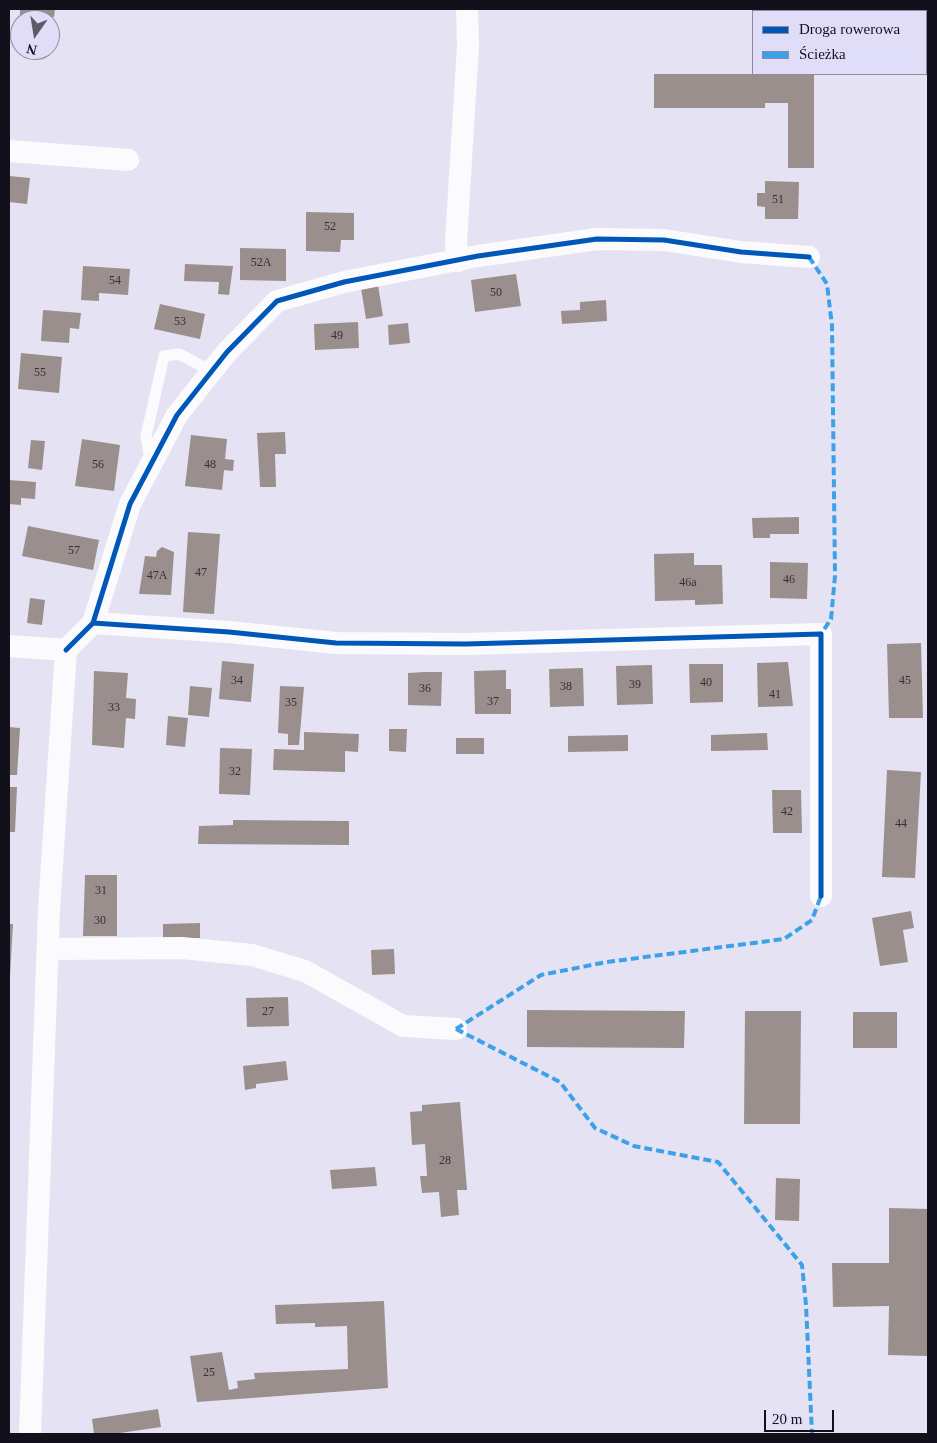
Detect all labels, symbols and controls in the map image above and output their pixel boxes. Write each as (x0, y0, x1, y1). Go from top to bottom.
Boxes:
north arrow (10, 10, 60, 60)
legend (752, 10, 927, 75)
text: Droga rowerowa (799, 21, 900, 37)
text: N (25, 41, 38, 58)
text: Ścieżka (799, 46, 846, 62)
house number: 51 (772, 193, 784, 207)
house number: 52 (324, 220, 336, 234)
house number: 52A (251, 256, 271, 270)
house number: 54 (109, 274, 121, 288)
house number: 50 (490, 286, 502, 300)
house number: 53 (174, 315, 186, 329)
house number: 49 (331, 329, 343, 343)
house number: 55 (34, 366, 46, 380)
house number: 56 (92, 458, 104, 472)
house number: 48 (204, 458, 216, 472)
house number: 57 (68, 544, 80, 558)
house number: 47 (195, 566, 207, 580)
house number: 47A (147, 569, 167, 583)
house number: 46 (783, 573, 795, 587)
house number: 46a (679, 576, 697, 590)
house number: 34 (231, 674, 243, 688)
house number: 45 (899, 674, 911, 688)
house number: 40 (700, 676, 712, 690)
house number: 39 (629, 678, 641, 692)
house number: 38 (560, 680, 572, 694)
house number: 36 (419, 682, 431, 696)
house number: 41 (769, 688, 781, 702)
house number: 37 (487, 695, 499, 709)
house number: 35 (285, 696, 297, 710)
house number: 33 (108, 701, 120, 715)
house number: 32 (229, 765, 241, 779)
house number: 42 (781, 805, 793, 819)
house number: 44 (895, 817, 907, 831)
house number: 31 (95, 884, 107, 898)
house number: 30 (94, 914, 106, 928)
house number: 27 (262, 1005, 274, 1019)
house number: 28 (439, 1154, 451, 1168)
house number: 25 (203, 1366, 215, 1380)
scale bar (767, 1400, 837, 1432)
text: 20 m (772, 1411, 802, 1427)

